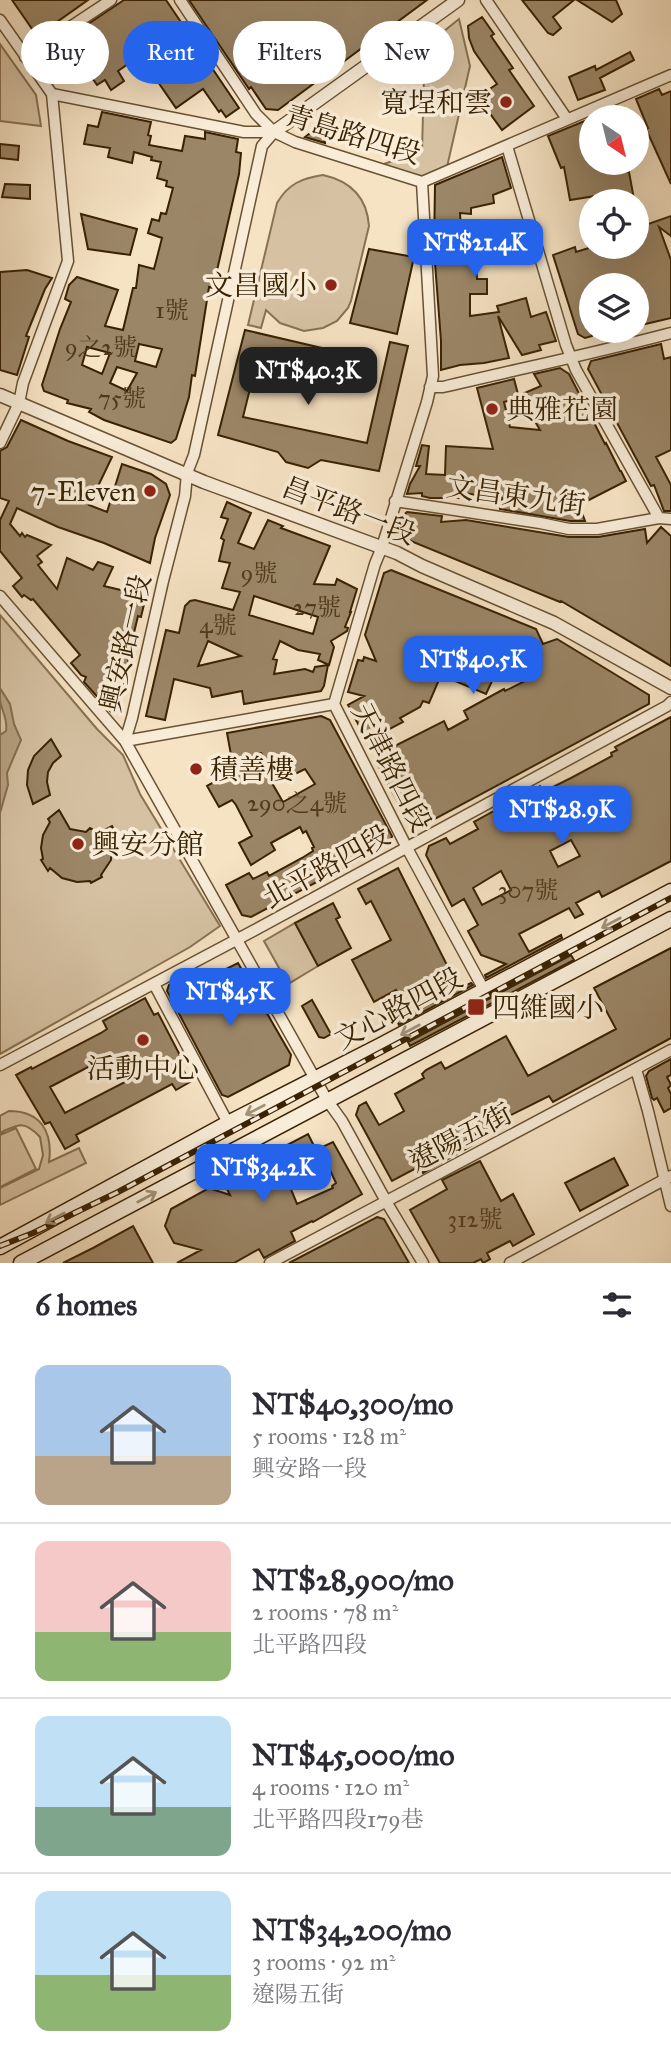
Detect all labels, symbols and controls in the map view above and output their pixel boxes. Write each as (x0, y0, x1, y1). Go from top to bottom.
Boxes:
chip: Buy (21, 21, 109, 84)
chip: Rent (123, 21, 219, 84)
chip: Filters (233, 21, 346, 84)
chip: New (360, 21, 454, 84)
place label: 寬埕和雲 (380, 85, 492, 120)
marker: 寬埕和雲 (498, 94, 514, 110)
street label: 青島路四段 (281, 97, 425, 172)
north arrow (579, 105, 649, 175)
map controls (579, 105, 649, 343)
button: locate (579, 189, 649, 259)
pin: NT$21.4K (403, 219, 547, 279)
text: NT$21.4K (423, 228, 527, 256)
place label: 文昌國小 (205, 268, 317, 303)
button: layers (579, 273, 649, 343)
marker: 文昌國小 (323, 277, 339, 293)
house number: 1號 (155, 295, 189, 325)
house number: 9之2號 (65, 332, 137, 362)
pin: NT$40.3K (236, 348, 380, 407)
text: NT$40.3K (255, 356, 361, 384)
house number: 75號 (98, 383, 146, 413)
place label: 典雅花園 (506, 392, 618, 427)
marker: 典雅花園 (484, 401, 500, 417)
street label: 文昌東九街 (444, 468, 588, 523)
street label: 昌平路一段 (277, 469, 420, 552)
place label: 7-Eleven (31, 474, 136, 509)
marker: 7-Eleven (142, 483, 158, 499)
house number: 9號 (241, 558, 277, 588)
street label: 興安路一段 (93, 571, 158, 715)
house number: 27號 (293, 592, 341, 622)
house number: 4號 (199, 610, 237, 640)
pin: NT$40.5K (401, 636, 545, 696)
text: NT$40.5K (420, 645, 526, 673)
street label: 天津路四段 (344, 697, 439, 838)
place label: 積善樓 (210, 752, 294, 787)
marker: 積善樓 (188, 761, 204, 777)
pin: NT$28.9K (490, 786, 634, 846)
house number: 290之4號 (247, 788, 347, 818)
text: NT$28.9K (509, 795, 615, 823)
street label: 北平路四段 (257, 817, 396, 916)
place label: 興安分館 (92, 827, 204, 862)
marker: 興安分館 (70, 836, 86, 852)
house number: 307號 (498, 875, 558, 905)
one-way arrow (601, 917, 621, 931)
street label: 文心路四段 (328, 960, 468, 1057)
pin: NT$45K (173, 968, 287, 1028)
text: NT$45K (186, 977, 274, 1005)
place label: 四維國小 (492, 990, 604, 1025)
marker: 四維國小 (466, 997, 486, 1017)
one-way arrow (400, 1023, 420, 1037)
marker: 活動中心 (135, 1032, 151, 1048)
place label: 活動中心 (87, 1051, 199, 1086)
street label: 遼陽五街 (403, 1096, 518, 1179)
one-way arrow (245, 1103, 266, 1117)
pin: NT$34.2K (191, 1144, 335, 1204)
text: NT$34.2K (211, 1153, 315, 1181)
one-way arrow (136, 1189, 156, 1203)
house number: 312號 (448, 1204, 502, 1234)
one-way arrow (45, 1212, 66, 1225)
icon: filters (598, 1286, 636, 1324)
text: 6 homes (35, 1287, 137, 1323)
text: NT$40,300/mo (252, 1386, 453, 1422)
icon: home (91, 1393, 175, 1477)
text: 5 rooms · 128 m² (252, 1422, 406, 1450)
text: 興安路一段 (252, 1454, 367, 1482)
text: NT$28,900/mo (252, 1562, 454, 1598)
icon: home (91, 1569, 175, 1653)
text: 2 rooms · 78 m² (252, 1598, 398, 1626)
text: 北平路四段 (252, 1630, 367, 1658)
text: NT$45,000/mo (252, 1737, 455, 1773)
icon: home (91, 1744, 175, 1828)
text: 4 rooms · 120 m² (252, 1773, 409, 1801)
text: 北平路四段179巷 (252, 1805, 424, 1833)
text: NT$34,200/mo (252, 1912, 451, 1948)
icon: home (91, 1919, 175, 2003)
text: 3 rooms · 92 m² (252, 1948, 395, 1976)
text: 遼陽五街 (252, 1980, 344, 2008)

